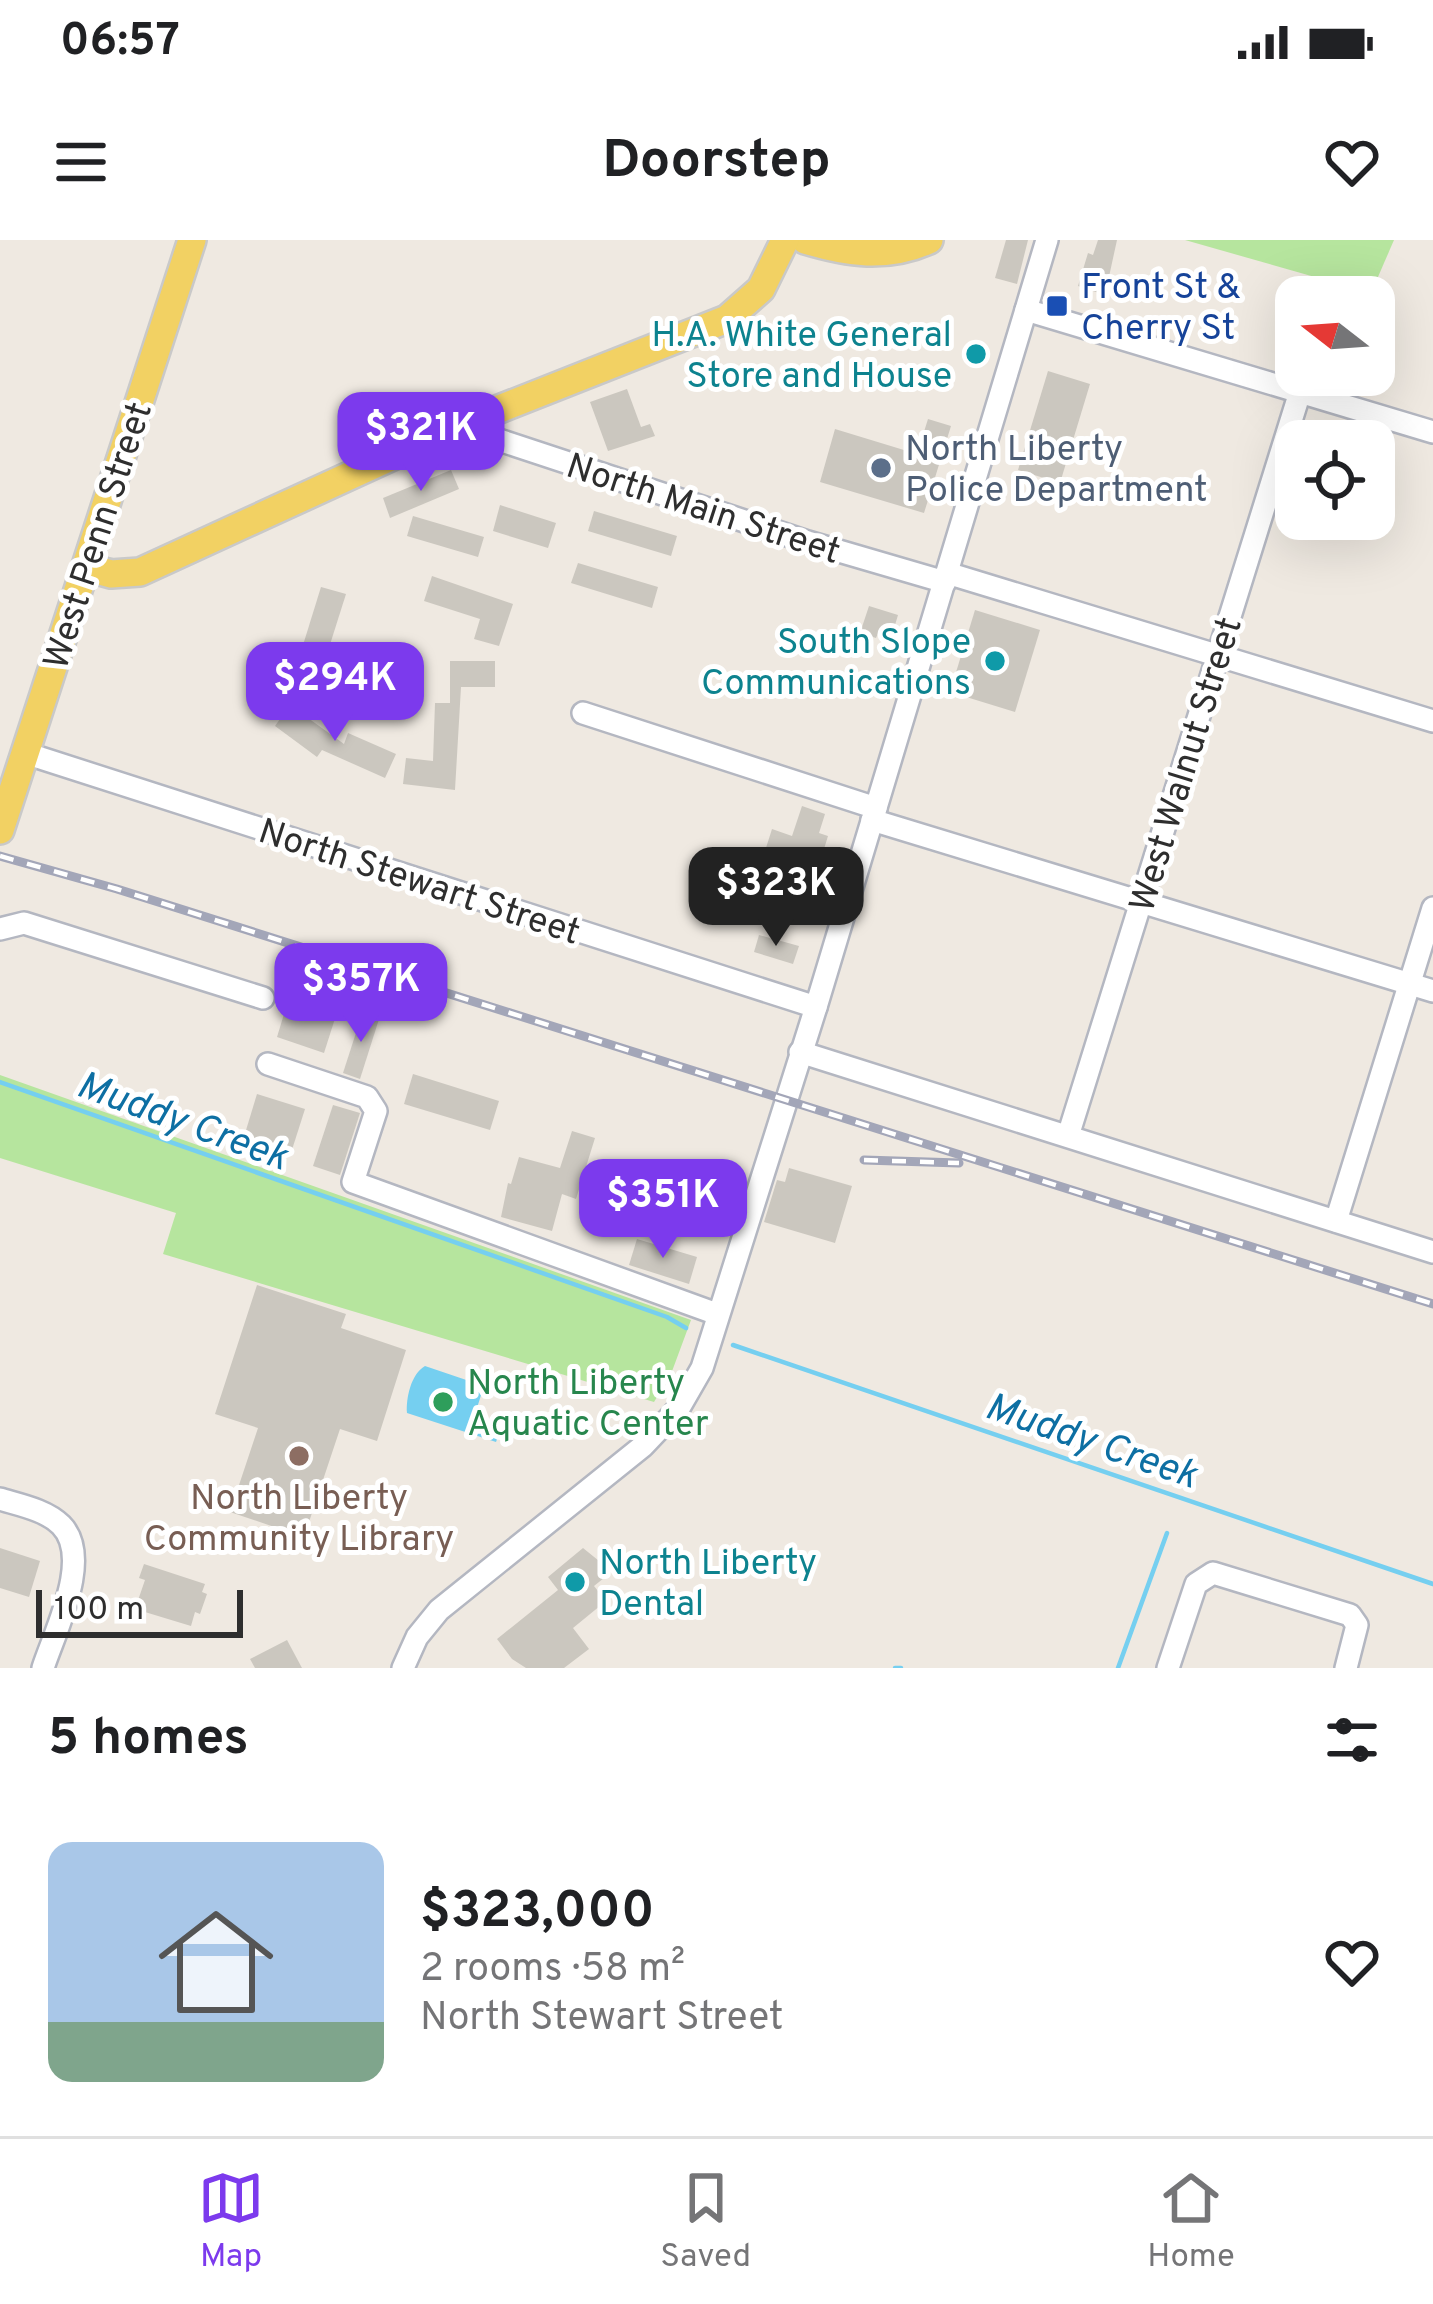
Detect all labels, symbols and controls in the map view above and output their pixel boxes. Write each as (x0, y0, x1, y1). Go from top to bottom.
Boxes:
text: 06:57 (60, 14, 180, 71)
text: Doorstep (602, 128, 831, 197)
icon: menu (48, 129, 114, 195)
icon: heart (1319, 129, 1385, 195)
place label: Front St & Cherry St (1081, 266, 1241, 353)
north arrow (1275, 276, 1395, 396)
map controls (1275, 276, 1395, 540)
marker: Front St & Cherry St (1044, 293, 1070, 319)
place label: H.A. White General Store and House (651, 314, 952, 401)
marker: H.A. White General Store and House (963, 341, 989, 367)
pin: $321K (337, 392, 505, 494)
street label: West Penn Street (35, 397, 165, 676)
text: $321K (364, 406, 478, 455)
button: locate (1275, 420, 1395, 540)
place label: North Liberty Police Department (905, 428, 1208, 515)
street label: North Main Street (560, 445, 846, 577)
marker: North Liberty Police Department (868, 455, 894, 481)
street label: West Walnut Street (1121, 612, 1255, 918)
place label: South Slope Communications (701, 621, 971, 708)
pin: $294K (251, 642, 419, 744)
marker: South Slope Communications (982, 648, 1008, 674)
text: $294K (273, 656, 397, 705)
street label: North Stewart Street (252, 810, 585, 958)
pin: $323K (692, 847, 860, 949)
text: $323K (716, 861, 836, 910)
pin: $357K (277, 943, 445, 1045)
text: $357K (301, 957, 421, 1006)
water label: Muddy Creek (69, 1062, 295, 1184)
pin: $351K (579, 1159, 747, 1261)
text: $351K (606, 1173, 720, 1222)
place label: North Liberty Aquatic Center (467, 1362, 709, 1449)
water label: Muddy Creek (978, 1384, 1204, 1503)
marker: North Liberty Aquatic Center (430, 1389, 456, 1415)
marker: North Liberty Community Library (286, 1443, 312, 1469)
place label: North Liberty Community Library (144, 1477, 454, 1564)
place label: North Liberty Dental (599, 1542, 817, 1629)
marker: North Liberty Dental (562, 1569, 588, 1595)
scale bar (36, 1584, 243, 1637)
text: 100 m (54, 1590, 144, 1632)
icon: filters (1319, 1707, 1385, 1773)
text: 5 homes (48, 1708, 249, 1773)
text: $323,000 (420, 1881, 655, 1946)
icon: home (144, 1890, 288, 2034)
icon: heart (1319, 1929, 1385, 1995)
text: 2 rooms · 58 m² (420, 1946, 685, 1995)
text: North Stewart Street (420, 1995, 784, 2044)
tab: Map (198, 2165, 264, 2279)
tab: Saved (660, 2165, 751, 2279)
tab: Home (1147, 2165, 1235, 2279)

